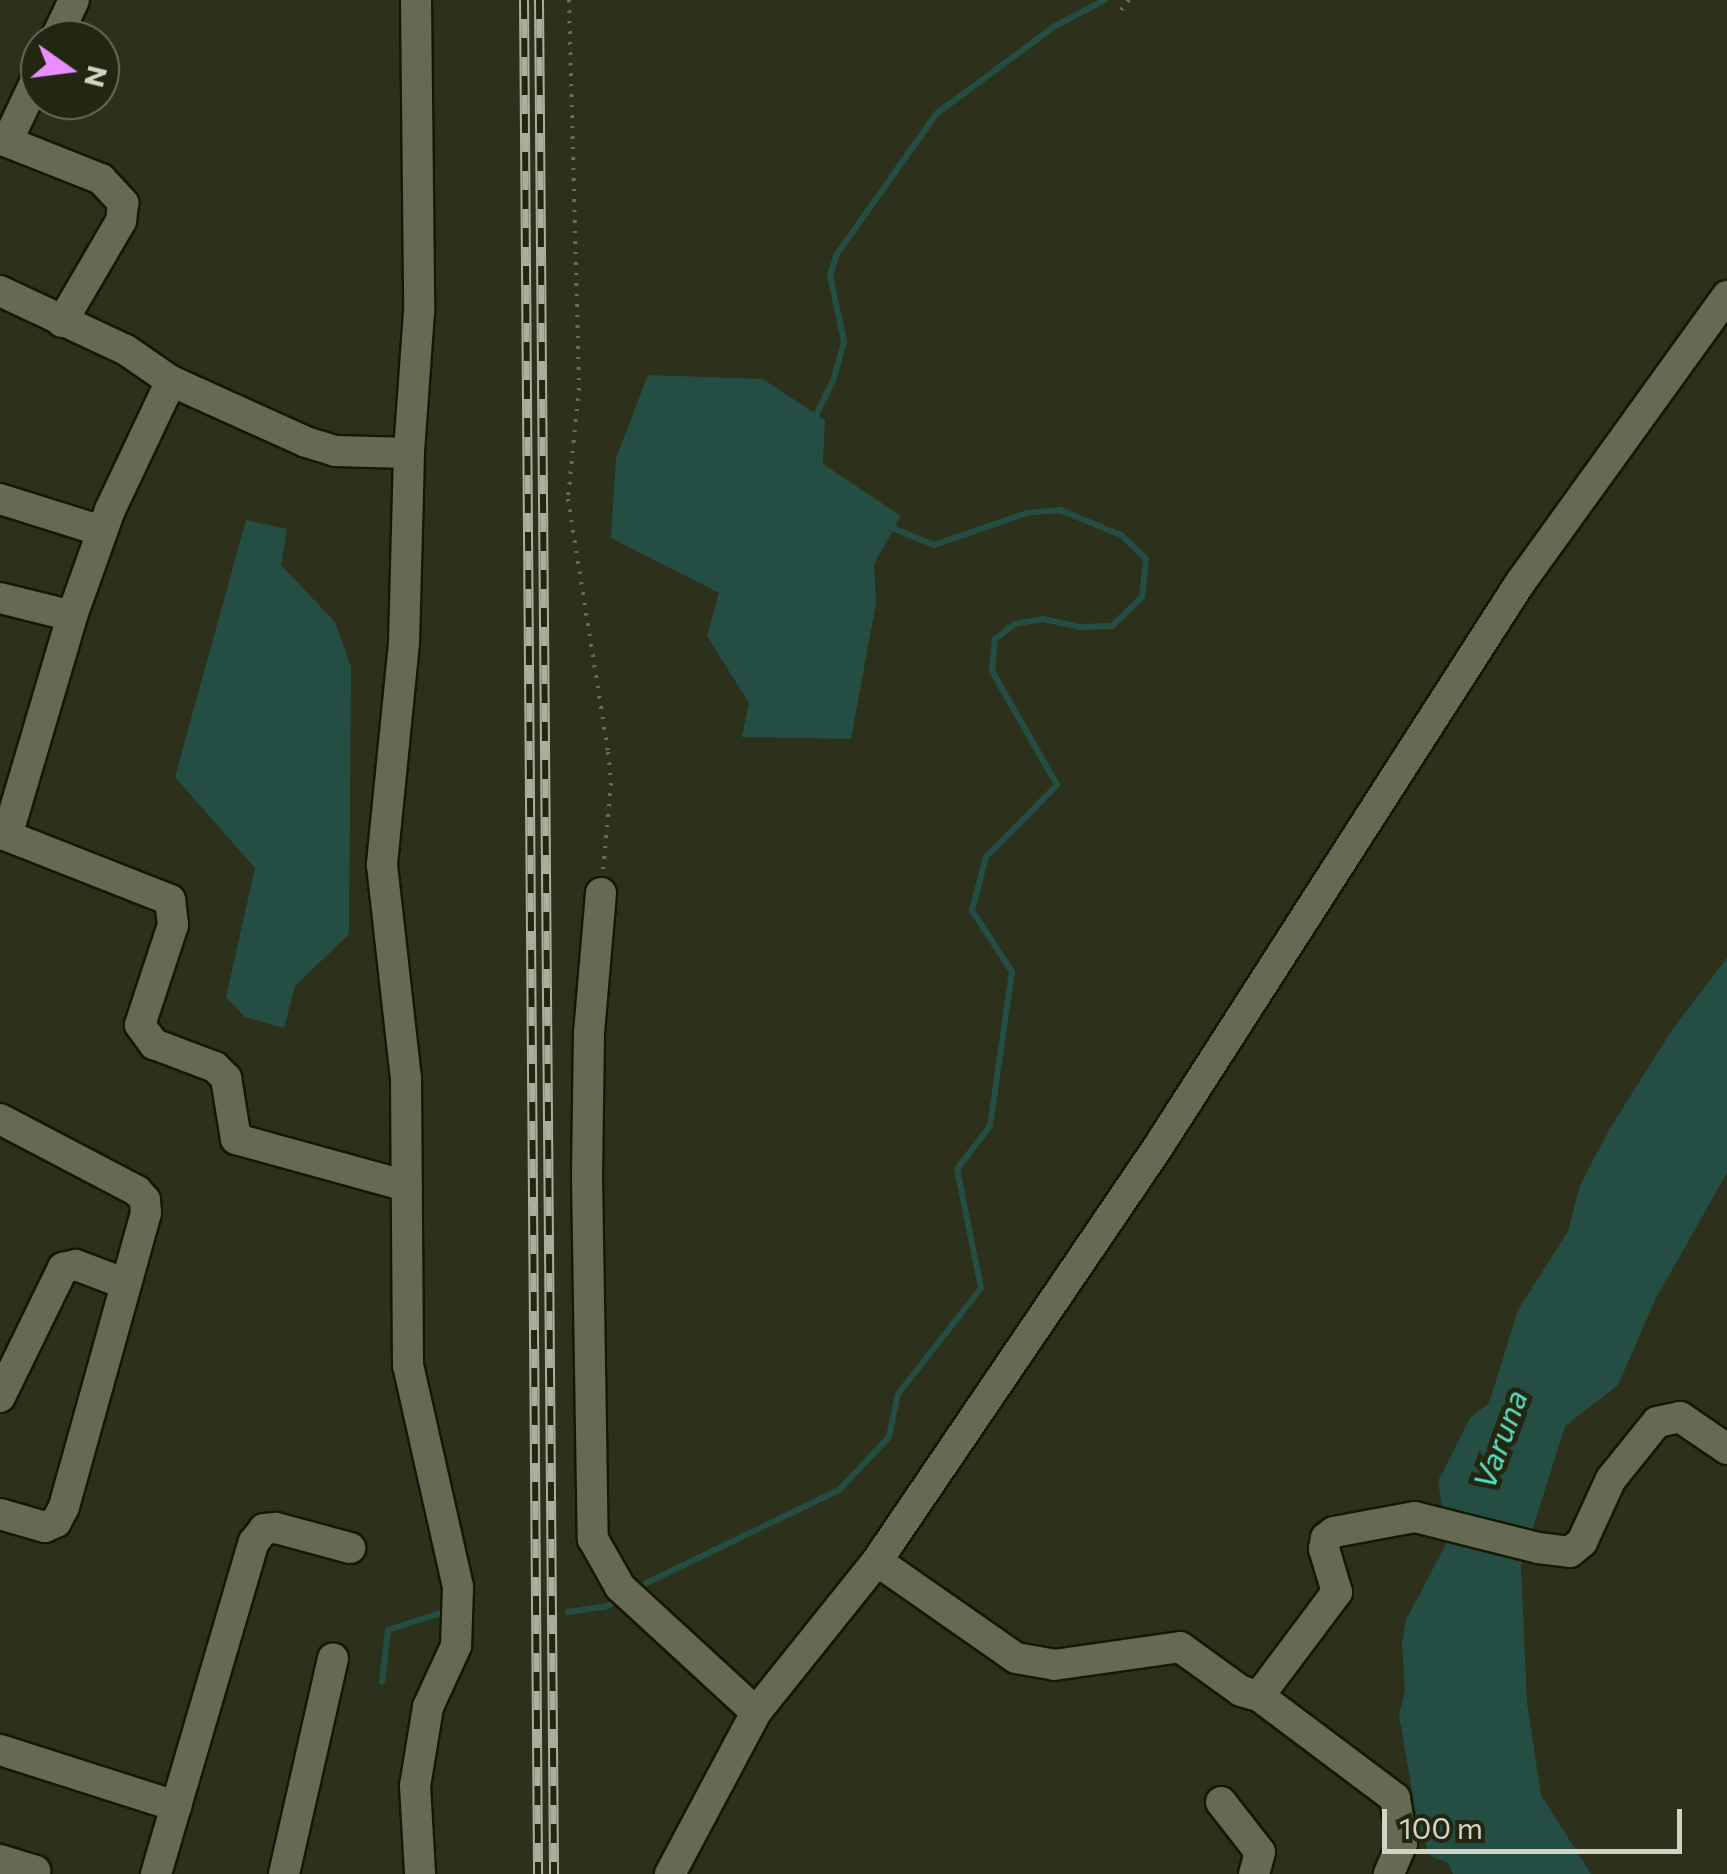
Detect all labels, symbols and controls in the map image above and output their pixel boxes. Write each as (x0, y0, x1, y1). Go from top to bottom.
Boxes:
north arrow (20, 20, 120, 120)
text: N (78, 62, 116, 91)
water label: Varuna (1463, 1384, 1535, 1494)
scale bar (1387, 1789, 1687, 1851)
text: 100 m (1399, 1808, 1483, 1845)

